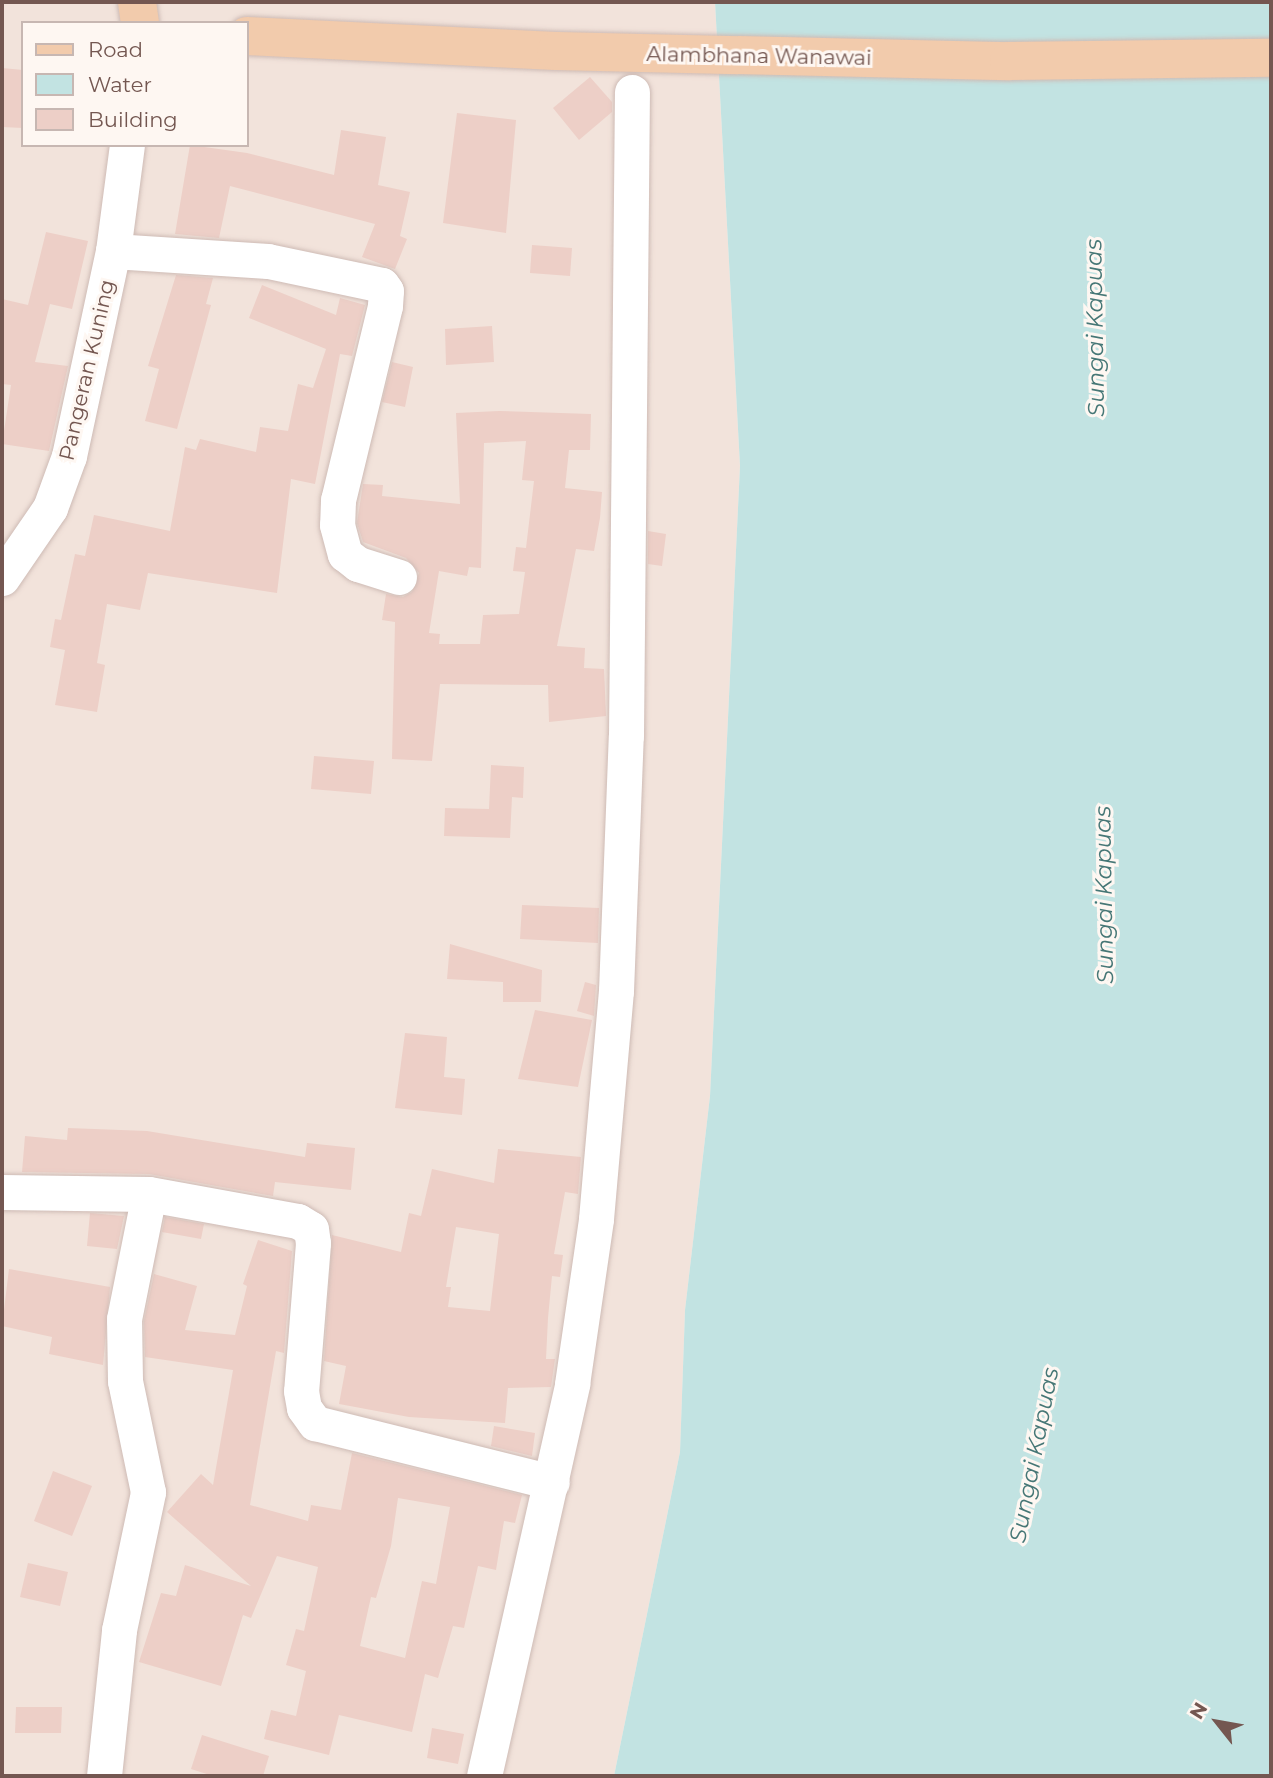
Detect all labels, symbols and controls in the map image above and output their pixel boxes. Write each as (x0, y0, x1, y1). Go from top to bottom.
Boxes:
legend (21, 21, 248, 147)
text: Road (88, 37, 143, 62)
street label: Alambhana Wanawai (646, 41, 872, 71)
text: Water (88, 72, 152, 97)
text: Building (88, 107, 178, 132)
water label: Sungai Kapuas (1080, 239, 1110, 417)
street label: Pangeran Kuning (54, 277, 120, 463)
water label: Sungai Kapuas (1089, 806, 1119, 984)
water label: Sungai Kapuas (1003, 1365, 1065, 1545)
north arrow (1182, 1687, 1252, 1757)
text: N (1185, 1698, 1212, 1723)

